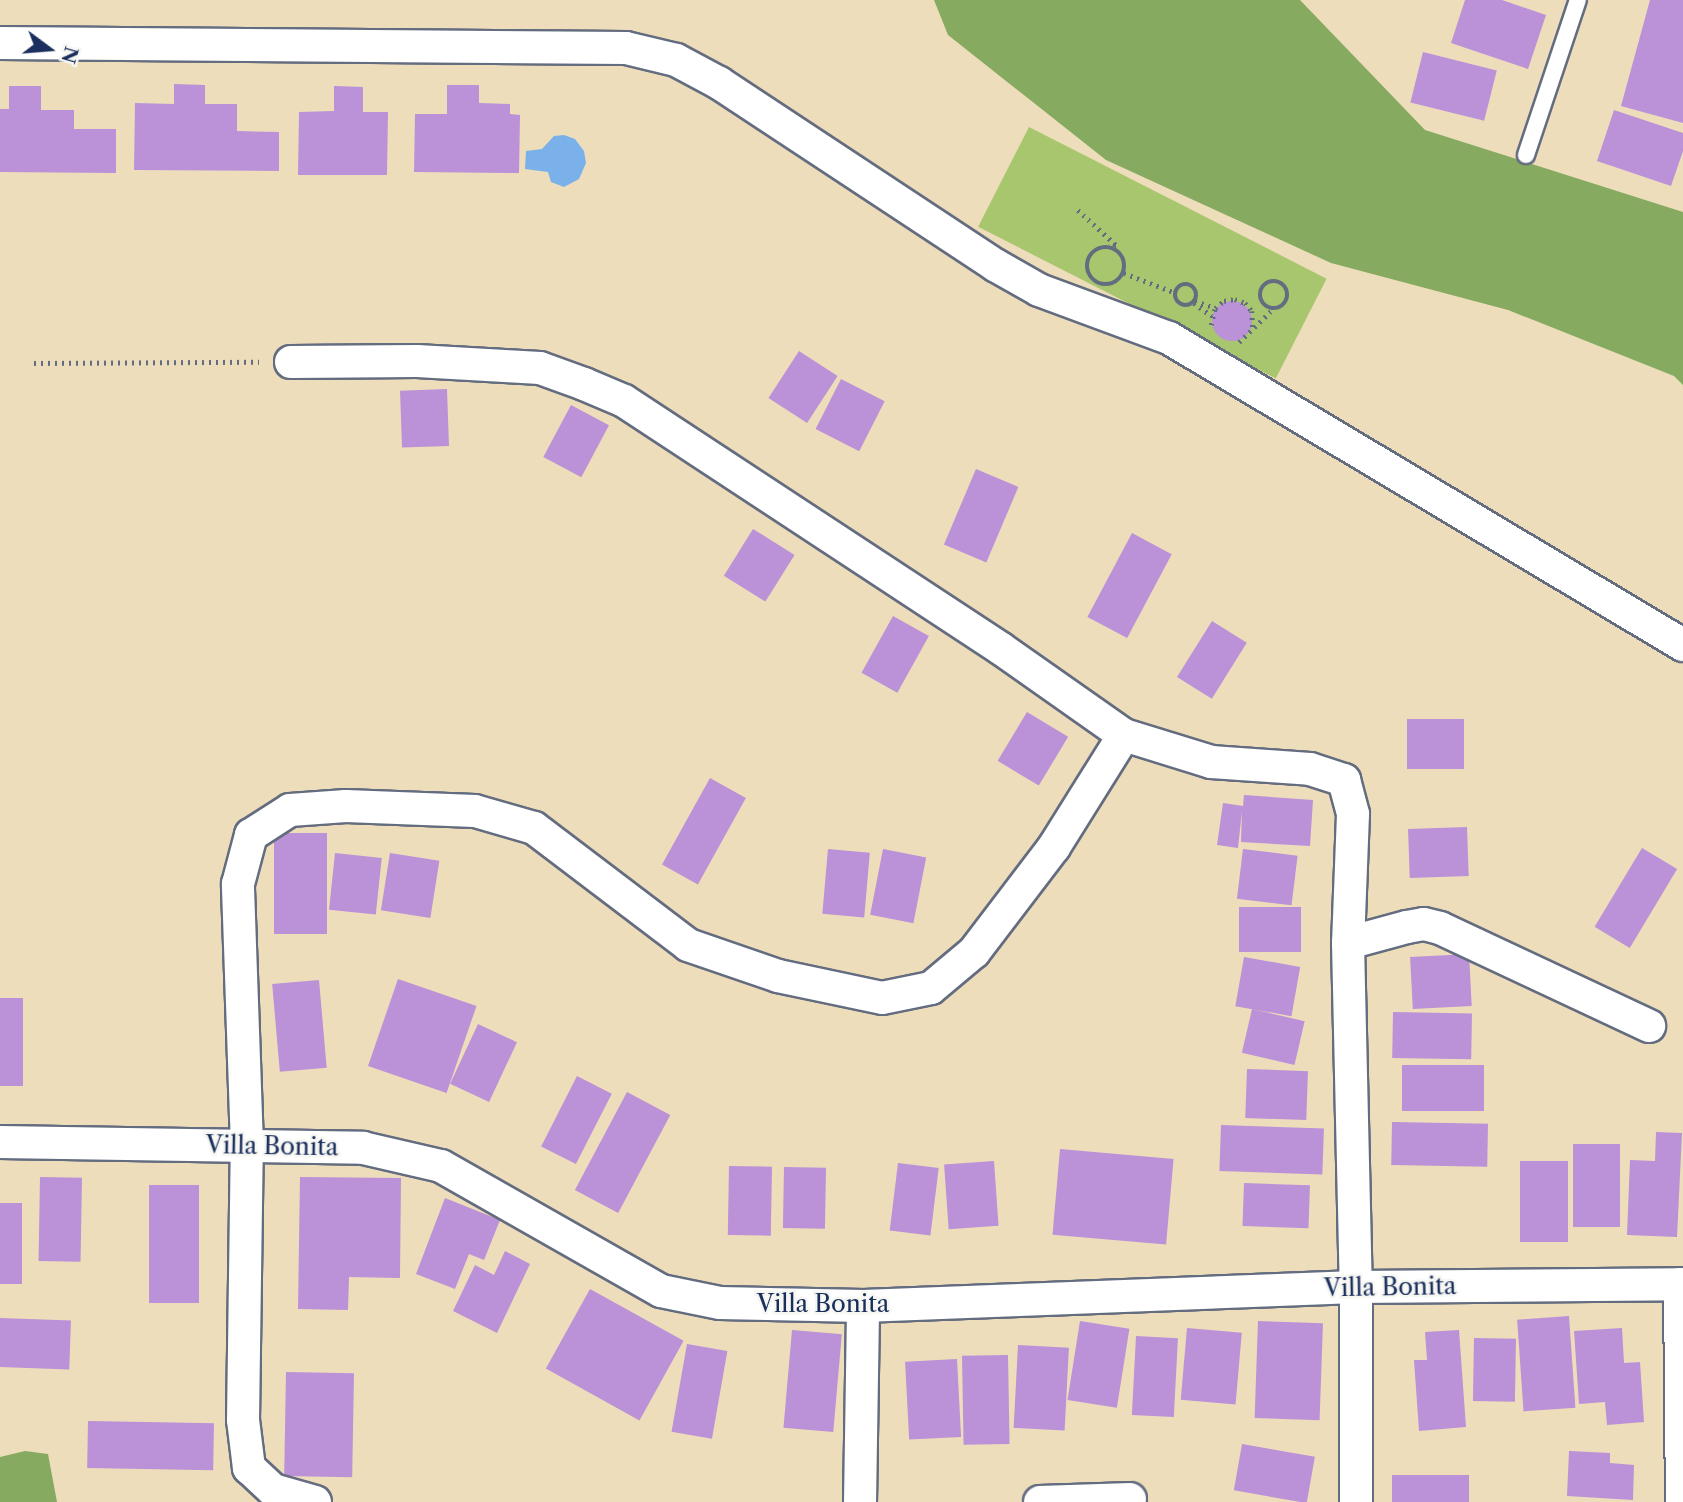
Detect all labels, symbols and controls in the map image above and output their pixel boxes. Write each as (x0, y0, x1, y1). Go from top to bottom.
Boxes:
north arrow (14, 14, 84, 84)
text: N (56, 44, 83, 66)
street label: Villa Bonita (205, 1130, 339, 1162)
street label: Villa Bonita (1323, 1271, 1457, 1303)
street label: Villa Bonita (757, 1290, 889, 1318)

